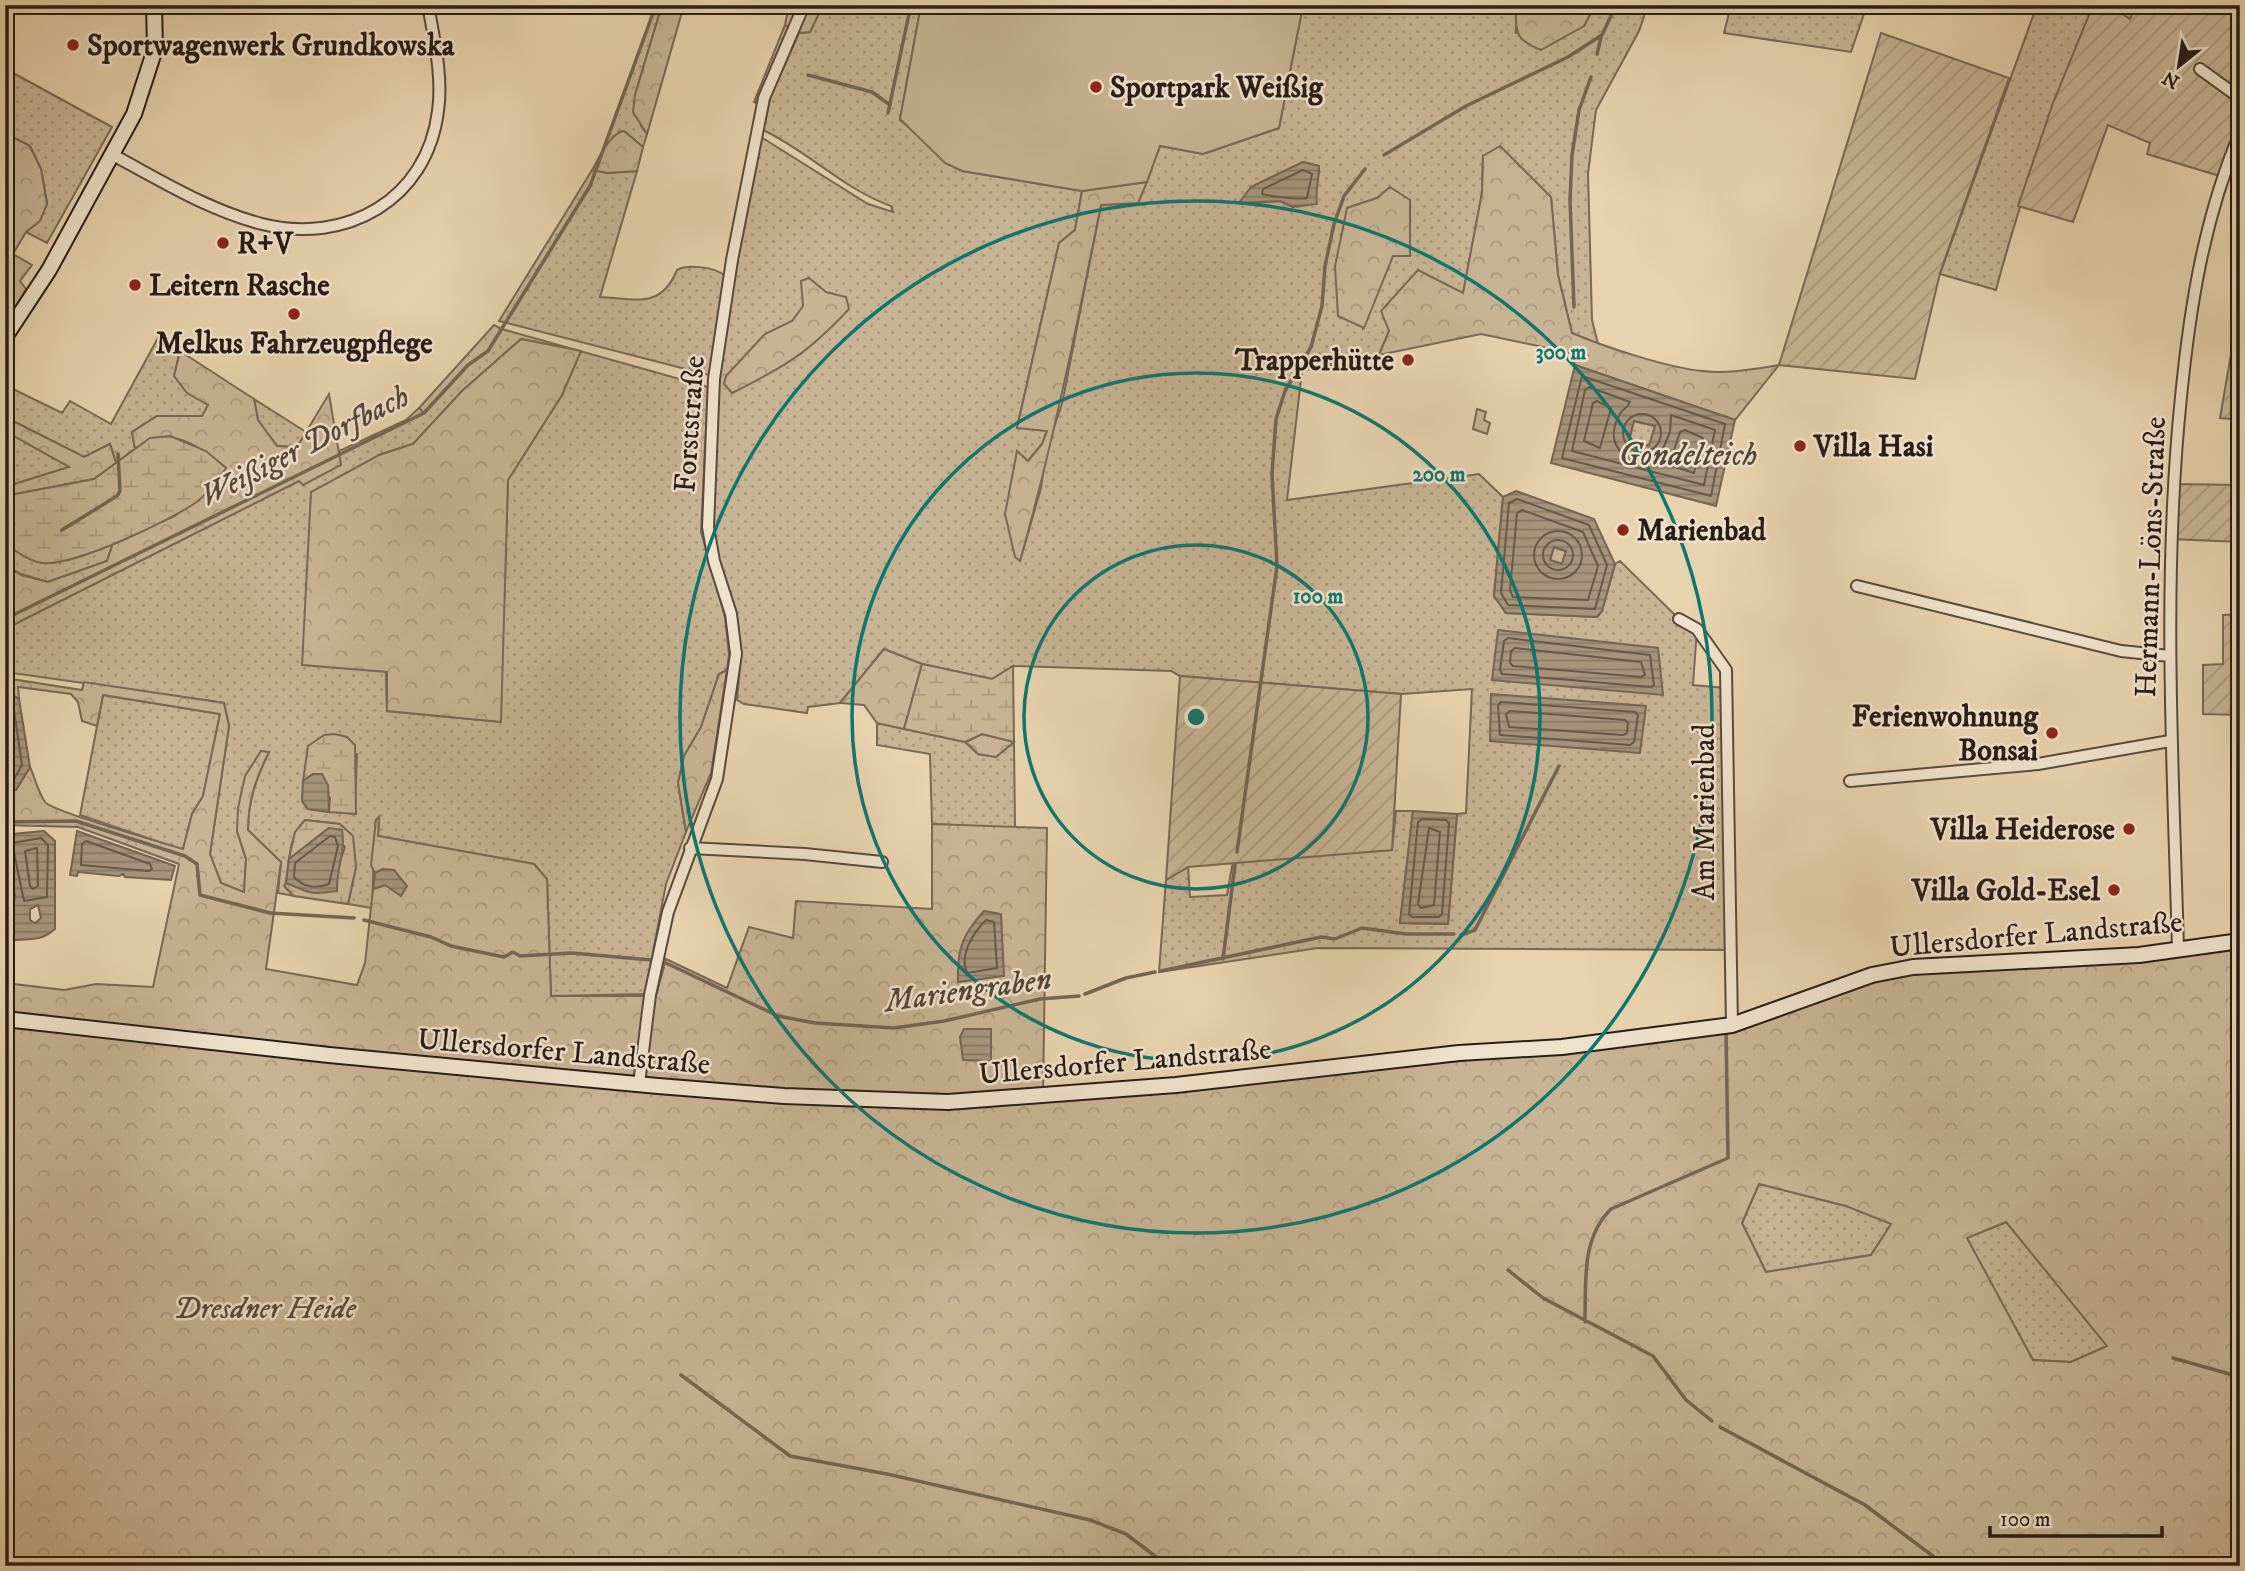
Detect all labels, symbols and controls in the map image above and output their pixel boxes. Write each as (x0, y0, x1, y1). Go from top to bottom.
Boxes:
place label: Sportwagenwerk Grundkowska (87, 28, 456, 65)
north arrow (2144, 32, 2214, 102)
marker: Sportwagenwerk Grundkowska (65, 37, 81, 53)
text: N (2158, 65, 2184, 93)
place label: Sportpark Weißig (1110, 70, 1324, 107)
marker: Sportpark Weißig (1088, 79, 1104, 95)
place label: R+V (237, 226, 294, 263)
marker: R+V (215, 235, 231, 251)
place label: Leitern Rasche (149, 268, 330, 305)
marker: Leitern Rasche (127, 277, 143, 293)
marker: Melkus Fahrzeugpflege (286, 306, 302, 322)
place label: Melkus Fahrzeugpflege (155, 326, 433, 363)
text: 300 m (1536, 340, 1587, 366)
place label: Trapperhütte (1234, 343, 1395, 380)
marker: Trapperhütte (1400, 352, 1416, 368)
street label: Forststraße (667, 355, 714, 494)
water label: Weißiger Dorfbach (193, 377, 416, 517)
street label: Hermann-Löns-Straße (2128, 416, 2175, 698)
place label: Villa Hasi (1813, 429, 1934, 466)
water label: Gondelteich (1619, 436, 1757, 476)
marker: Villa Hasi (1792, 438, 1808, 454)
text: 200 m (1412, 462, 1466, 488)
place label: Marienbad (1637, 513, 1767, 550)
marker: Marienbad (1615, 522, 1631, 538)
text: 100 m (1293, 584, 1343, 610)
place label: Ferienwohnung Bonsai (1851, 699, 2039, 770)
centre of rings (1184, 705, 1208, 729)
street label: Am Marienbad (1687, 723, 1724, 901)
marker: Ferienwohnung Bonsai (2044, 725, 2060, 741)
place label: Villa Heiderose (1930, 812, 2116, 849)
marker: Villa Heiderose (2121, 821, 2137, 837)
place label: Villa Gold-Esel (1911, 873, 2101, 910)
marker: Villa Gold-Esel (2106, 882, 2122, 898)
street label: Ullersdorfer Landstraße (1888, 904, 2184, 967)
water label: Mariengraben (880, 959, 1054, 1023)
street label: Ullersdorfer Landstraße (416, 1021, 712, 1084)
street label: Ullersdorfer Landstraße (977, 1031, 1273, 1094)
park label: Dresdner Heide (174, 1291, 357, 1328)
scale bar (1990, 1494, 2161, 1538)
text: 100 m (2000, 1507, 2051, 1533)

